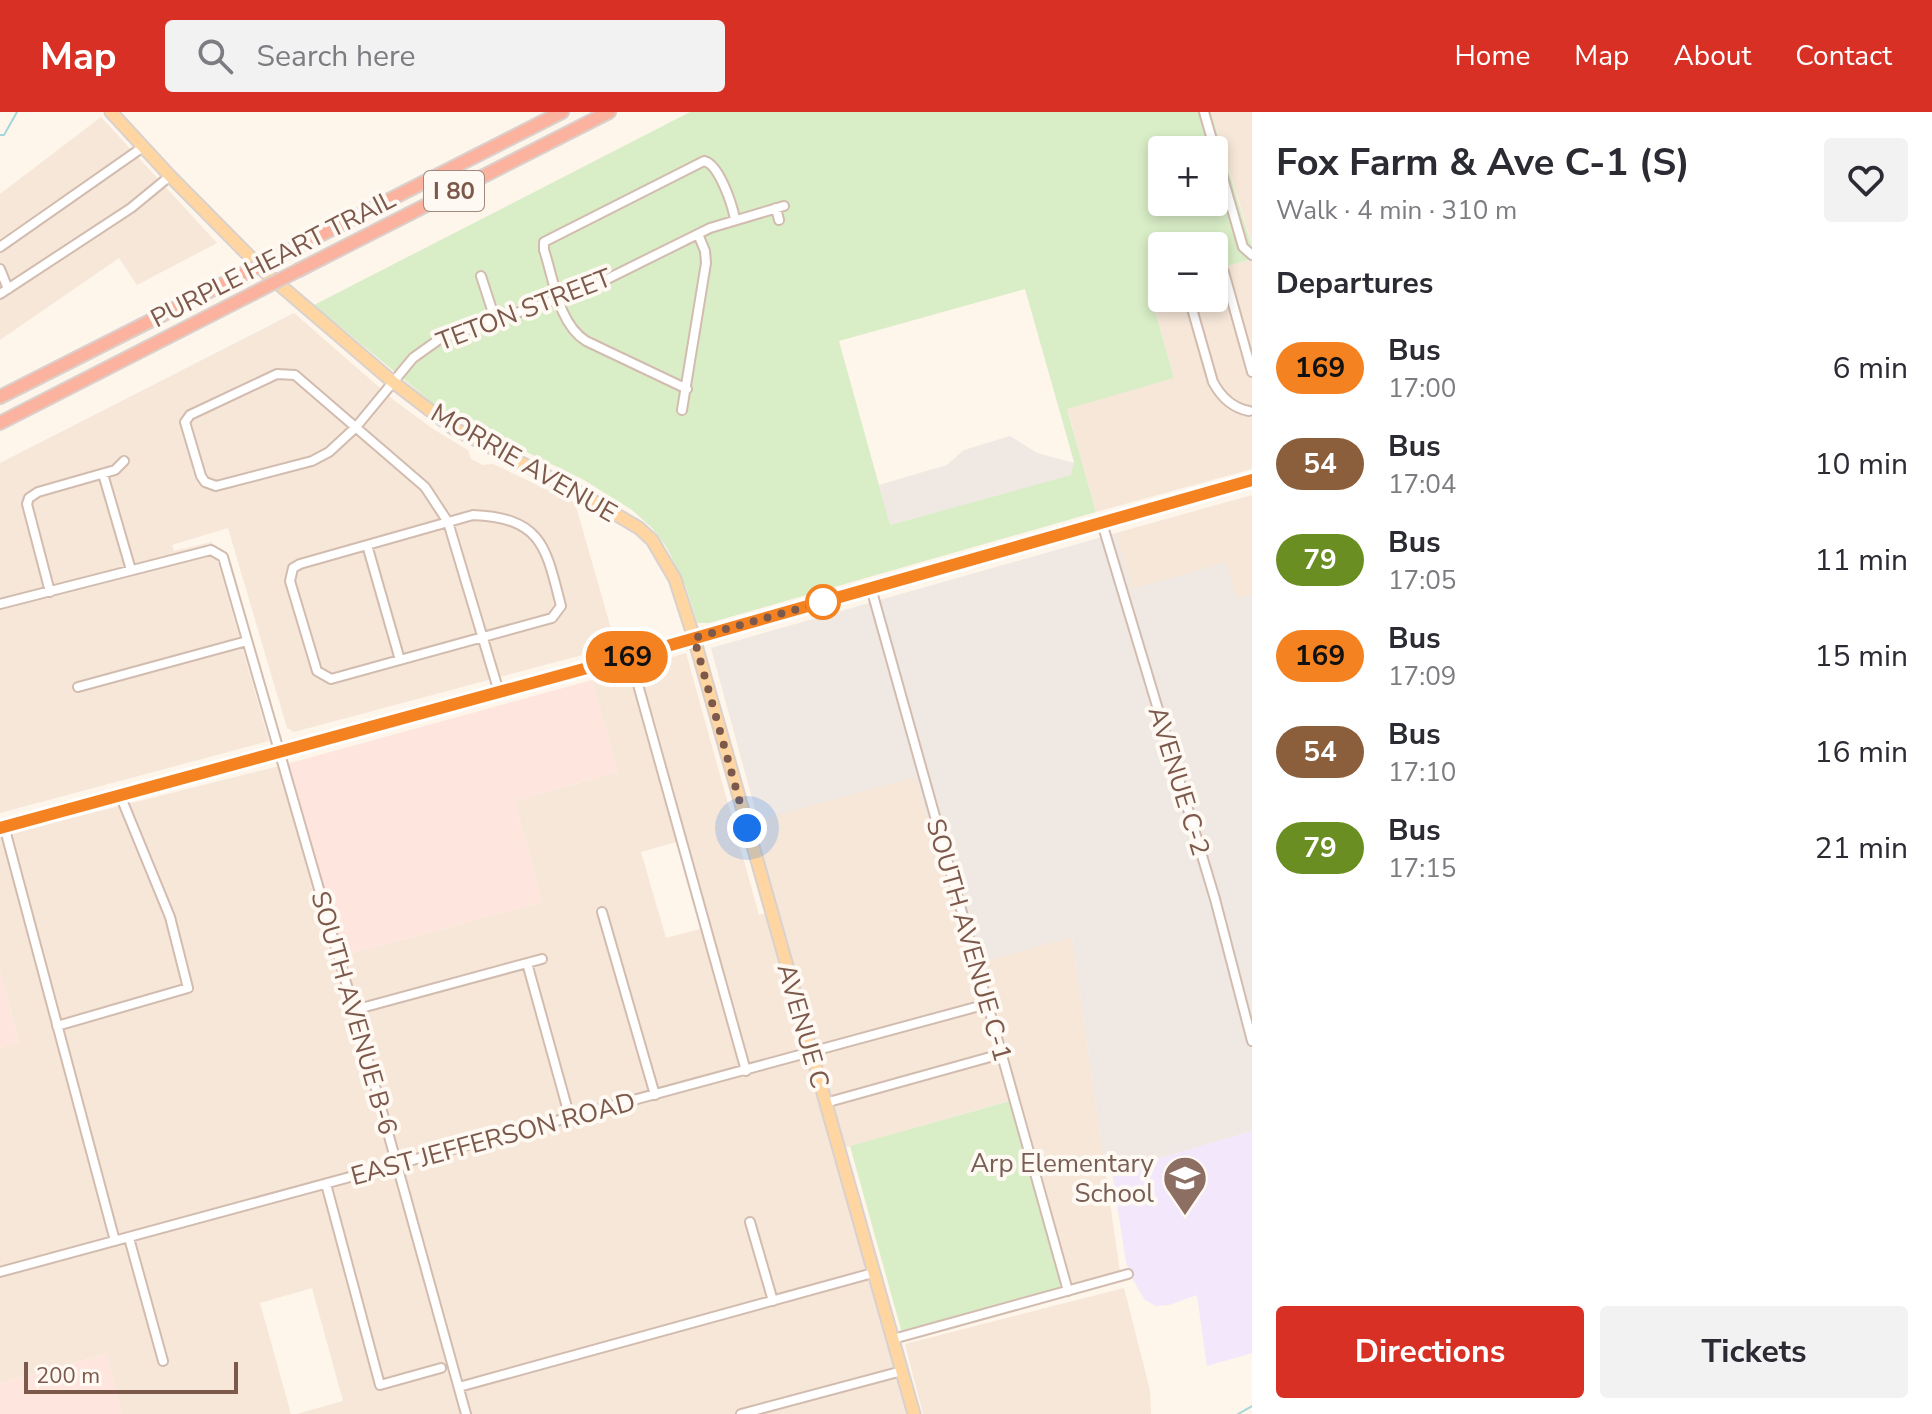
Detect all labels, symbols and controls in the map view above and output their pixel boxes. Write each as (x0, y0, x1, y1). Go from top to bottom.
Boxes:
search box (165, 20, 725, 92)
text: Map (40, 31, 117, 82)
icon: search (193, 34, 237, 78)
text: Search here (257, 36, 416, 77)
text: Home (1455, 37, 1530, 75)
text: Map (1574, 37, 1629, 75)
text: About (1673, 37, 1751, 75)
text: Contact (1795, 37, 1892, 75)
map controls (1148, 136, 1228, 312)
button: + (1148, 136, 1228, 216)
text: Fox Farm & Ave C-1 (S) (1276, 137, 1690, 188)
button: heart (1824, 138, 1908, 222)
road number: I 80 (424, 171, 484, 211)
street label: PURPLE HEART TRAIL (145, 182, 401, 336)
text: Walk · 4 min · 310 m (1276, 193, 1517, 228)
button: − (1148, 232, 1228, 312)
street label: TETON STREET (431, 260, 617, 360)
text: Departures (1276, 263, 1433, 304)
text: Bus (1388, 330, 1441, 371)
text: 6 min (1833, 348, 1908, 389)
text: 169 (1295, 349, 1345, 387)
text: 17:00 (1388, 371, 1456, 406)
street label: MORRIE AVENUE (425, 395, 623, 531)
text: Bus (1388, 426, 1441, 467)
text: 10 min (1815, 444, 1908, 485)
text: 54 (1303, 445, 1337, 483)
text: 17:04 (1388, 467, 1456, 502)
text: Bus (1388, 522, 1441, 563)
text: 11 min (1815, 540, 1908, 581)
text: 79 (1303, 541, 1337, 579)
text: 17:05 (1388, 563, 1456, 598)
unlabelled marker (806, 585, 840, 619)
text: Bus (1388, 618, 1441, 659)
line badge: 169 (581, 631, 673, 683)
text: 15 min (1815, 636, 1908, 677)
text: 169 (1295, 637, 1345, 675)
text: 169 (602, 638, 652, 676)
text: 17:09 (1388, 659, 1456, 694)
street label: AVENUE C-2 (1140, 702, 1218, 860)
text: Bus (1388, 714, 1441, 755)
text: 16 min (1815, 732, 1908, 773)
text: 54 (1303, 733, 1337, 771)
text: 17:10 (1388, 755, 1456, 790)
your location (727, 808, 767, 848)
text: Bus (1388, 810, 1441, 851)
street label: SOUTH AVENUE C-1 (918, 815, 1020, 1065)
text: 21 min (1815, 828, 1908, 869)
text: 79 (1303, 829, 1337, 867)
text: 17:15 (1388, 851, 1456, 886)
street label: SOUTH AVENUE B-6 (302, 887, 406, 1139)
street label: AVENUE C (769, 960, 837, 1092)
street label: EAST JEFFERSON ROAD (347, 1084, 639, 1194)
place label: Arp Elementary School (970, 1146, 1155, 1211)
school or university icon: Arp Elementary School (1161, 1154, 1209, 1217)
button: Directions (1276, 1306, 1584, 1398)
button: Tickets (1600, 1306, 1908, 1398)
scale bar (24, 1358, 238, 1394)
text: 200 m (36, 1361, 100, 1391)

